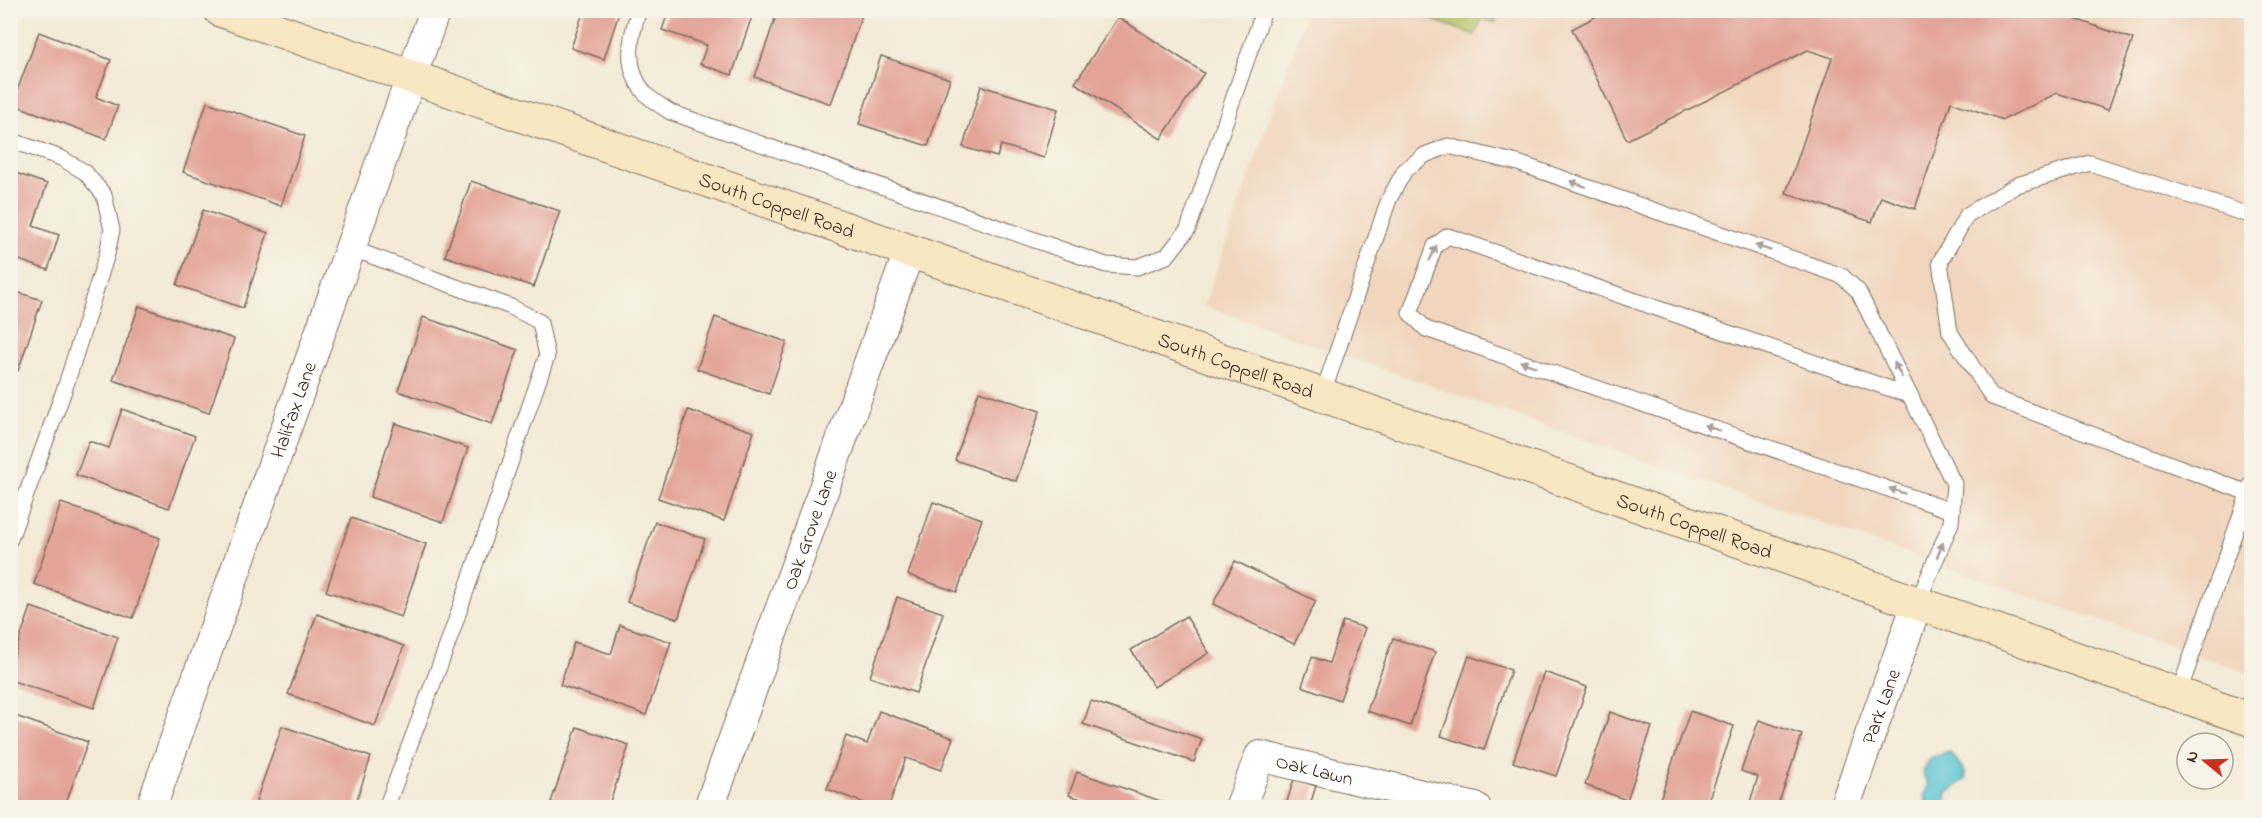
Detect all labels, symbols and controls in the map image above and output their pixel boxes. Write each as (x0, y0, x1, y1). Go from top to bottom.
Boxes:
street label: South Coppell Road (694, 166, 858, 248)
one-way arrow (1569, 179, 1587, 189)
one-way arrow (1753, 243, 1771, 253)
one-way arrow (1428, 245, 1437, 262)
street label: South Coppell Road (1153, 327, 1317, 408)
street label: Halifax Lane (265, 358, 326, 463)
one-way arrow (1519, 359, 1537, 369)
one-way arrow (1893, 362, 1903, 379)
one-way arrow (1703, 422, 1721, 432)
street label: Oak Grove Lane (777, 466, 847, 595)
one-way arrow (1888, 486, 1906, 496)
street label: South Coppell Road (1612, 487, 1776, 568)
one-way arrow (1936, 541, 1945, 559)
street label: Park Lane (1856, 665, 1910, 749)
north arrow (2175, 731, 2235, 791)
street label: Oak Lawn (1272, 748, 1356, 795)
text: N (2180, 748, 2206, 766)

